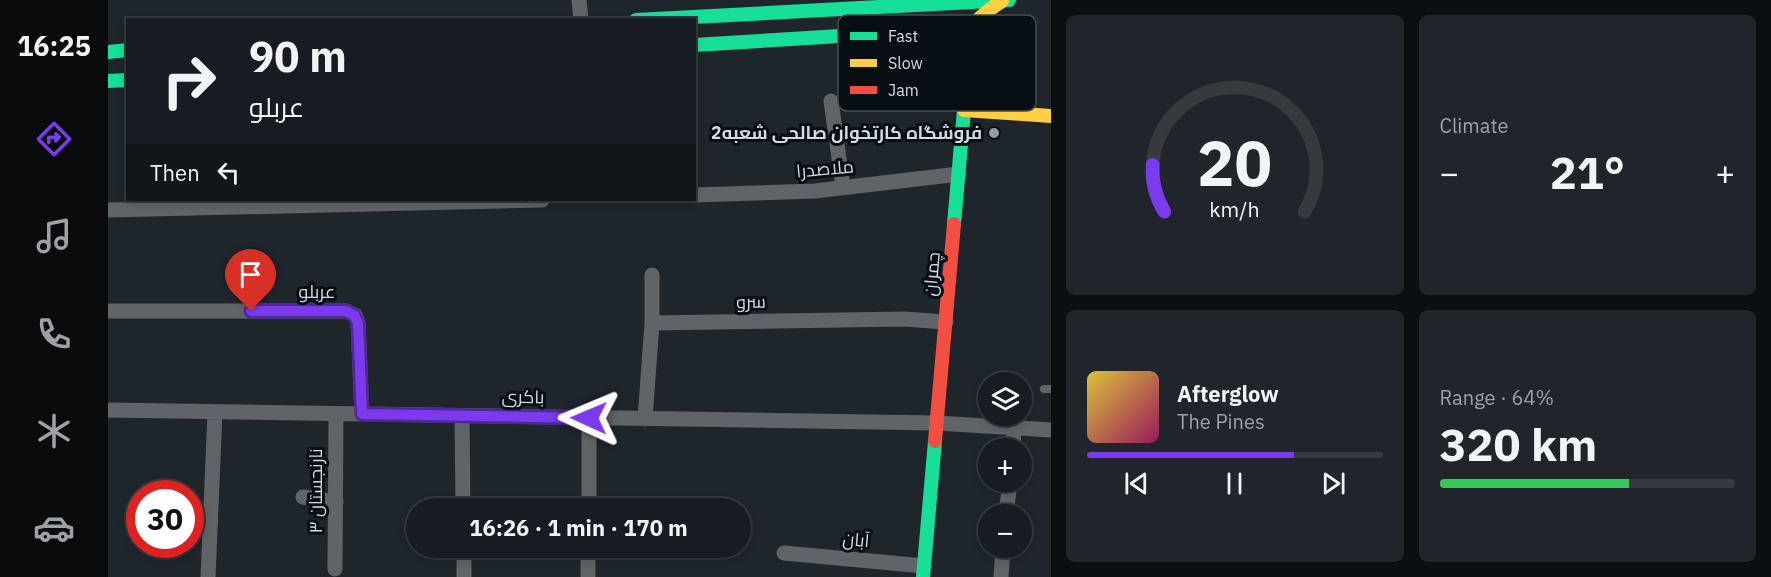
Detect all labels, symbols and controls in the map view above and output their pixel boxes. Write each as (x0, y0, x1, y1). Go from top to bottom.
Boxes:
legend (838, 15, 1036, 111)
text: Fast (888, 26, 918, 46)
text: 16:25 (17, 28, 91, 63)
text: 90 m (249, 29, 347, 84)
icon: right (150, 42, 228, 120)
text: Slow (888, 53, 923, 73)
text: Jam (888, 80, 919, 100)
text: عربلو (249, 89, 304, 124)
text: Climate (1440, 112, 1508, 139)
icon: directions (33, 118, 75, 160)
place label: فروشگاه کارتخوان صالحی شعبه2 (711, 121, 982, 144)
text: 20 (1197, 122, 1272, 203)
marker: فروشگاه کارتخوان صالحی شعبه2 (987, 126, 1001, 140)
text: 21° (1550, 143, 1625, 201)
text: − (1440, 151, 1459, 194)
text: + (1715, 151, 1735, 194)
street label: ملاصدرا (795, 155, 855, 182)
icon: left (212, 156, 245, 189)
text: Then (150, 158, 200, 187)
text: km/h (1210, 195, 1260, 223)
icon: music (33, 215, 75, 257)
pin (225, 249, 276, 311)
street label: چمران (918, 251, 946, 297)
icon: arrive (234, 258, 267, 291)
street label: عربلو (299, 280, 335, 303)
street label: سرو (736, 290, 766, 313)
icon: phone (33, 313, 75, 355)
map controls (978, 372, 1032, 558)
button: layers (978, 372, 1032, 426)
text: Afterglow (1177, 379, 1279, 408)
text: Range · 64% (1440, 384, 1554, 411)
street label: باکری (501, 385, 545, 408)
position arrow (557, 386, 621, 450)
text: The Pines (1177, 408, 1265, 435)
icon: climate (33, 410, 75, 452)
text: 320 km (1440, 415, 1597, 473)
button: + (978, 438, 1032, 492)
street label: نارنجستان ۳ (304, 449, 327, 534)
icon: previous (1120, 467, 1153, 500)
icon: pause (1218, 467, 1251, 500)
icon: next (1317, 467, 1350, 500)
speed limit sign: 30 (126, 480, 204, 558)
button: − (978, 504, 1032, 558)
icon: car (33, 507, 75, 549)
text: 16:26 · 1 min · 170 m (469, 513, 688, 542)
street label: آبان (842, 527, 871, 552)

